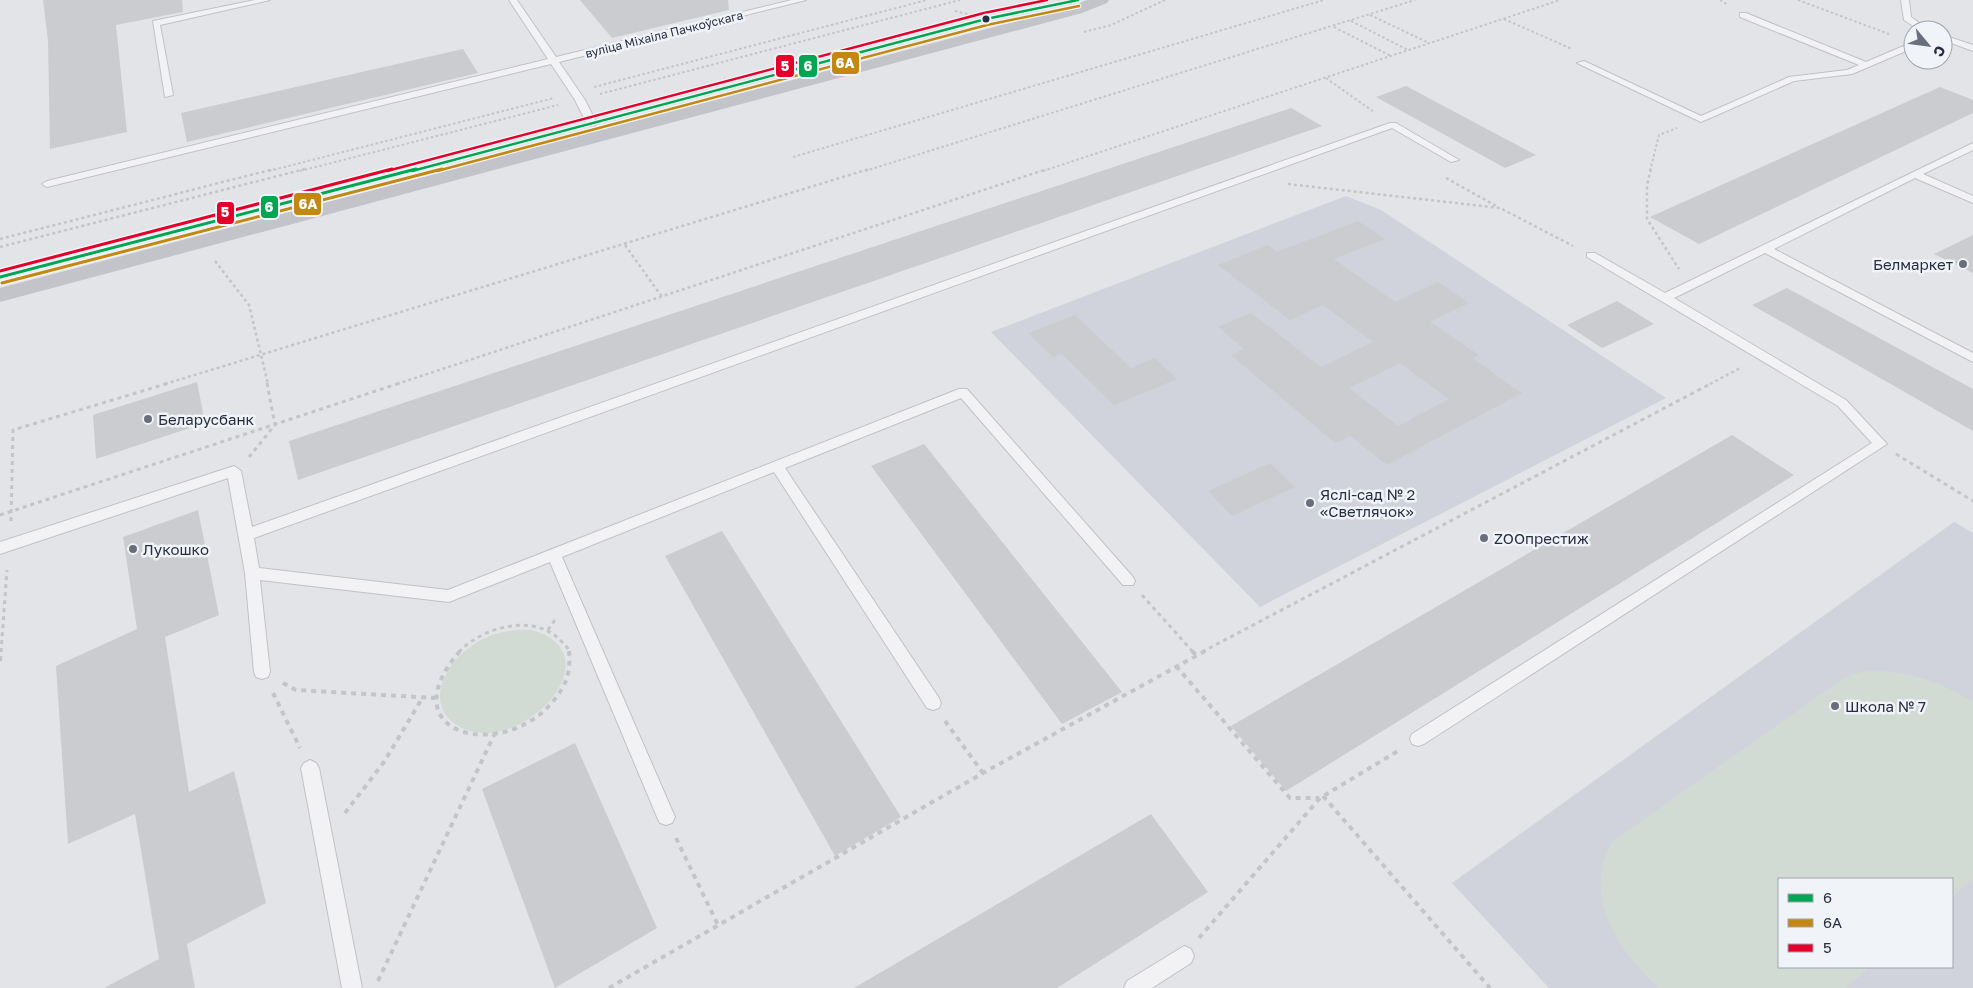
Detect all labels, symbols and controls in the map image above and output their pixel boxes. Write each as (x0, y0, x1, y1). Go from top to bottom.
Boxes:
street label: вуліца Міхаіла Пачкоўскага (584, 7, 744, 61)
unlabelled marker (981, 14, 991, 24)
north arrow (1903, 20, 1953, 70)
text: С (1930, 43, 1950, 60)
line badge: 6А (831, 51, 860, 75)
line badge: 5 (775, 54, 795, 78)
line badge: 6 (798, 54, 818, 78)
text: 6А (836, 54, 854, 71)
text: 5 (781, 57, 790, 74)
text: 6 (804, 57, 813, 74)
line badge: 6А (293, 192, 322, 216)
line badge: 6 (260, 195, 279, 219)
text: 6А (299, 195, 317, 212)
text: 6 (265, 198, 274, 215)
line badge: 5 (216, 201, 235, 225)
text: 5 (221, 203, 230, 220)
place label: Белмаркет (1873, 255, 1954, 273)
marker: Белмаркет (1957, 258, 1969, 270)
place label: Беларусбанк (158, 410, 255, 428)
marker: Беларусбанк (142, 413, 154, 425)
place label: Яслі-сад № 2 «Светлячок» (1320, 485, 1415, 520)
marker: Яслі-сад № 2 «Светлячок» (1304, 497, 1316, 509)
place label: ZOOпрестиж (1494, 529, 1589, 547)
marker: ZOOпрестиж (1478, 532, 1490, 544)
place label: Лукошко (143, 540, 209, 558)
marker: Лукошко (127, 543, 139, 555)
place label: Школа № 7 (1845, 697, 1926, 715)
marker: Школа № 7 (1829, 700, 1841, 712)
legend (1778, 878, 1953, 968)
text: 6 (1823, 888, 1832, 906)
text: 6А (1823, 913, 1842, 931)
text: 5 (1823, 938, 1832, 956)

